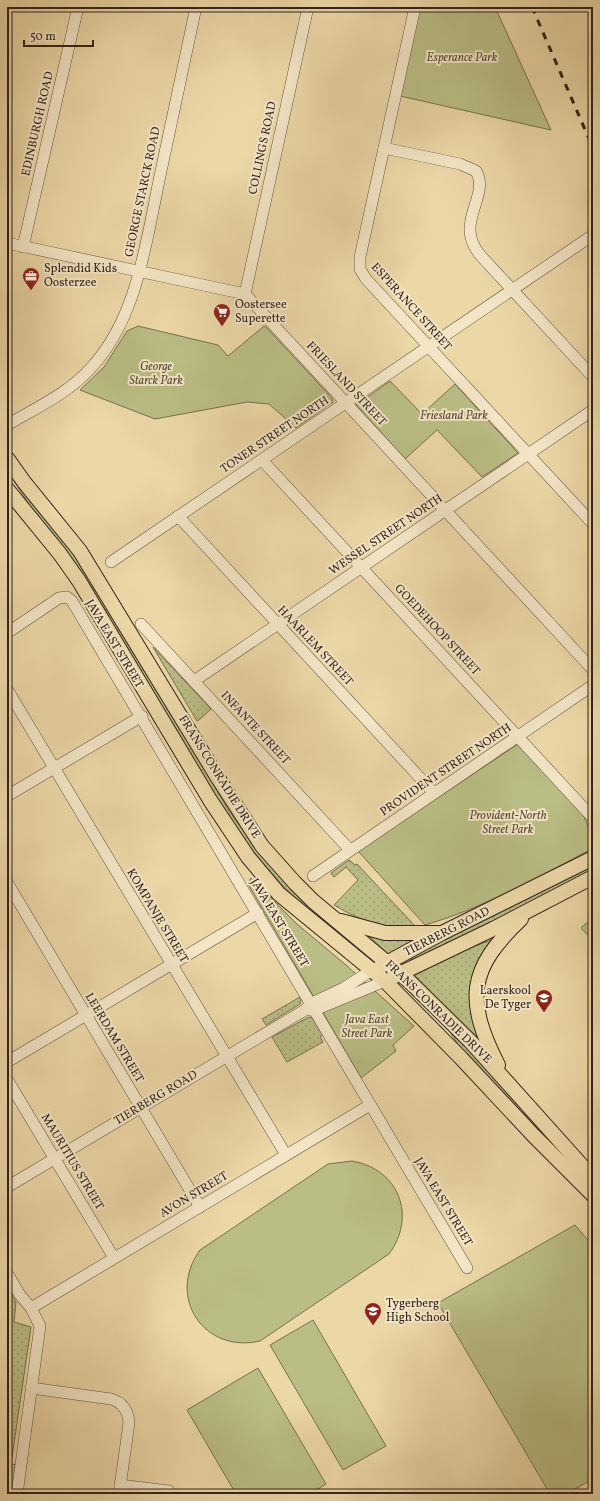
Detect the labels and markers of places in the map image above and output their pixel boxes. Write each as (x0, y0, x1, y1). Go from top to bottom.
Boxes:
place label: Splendid Kids Oosterzee (44, 261, 117, 291)
office icon: Splendid Kids Oosterzee (21, 266, 41, 291)
place label: Oostersee Superette (235, 297, 287, 327)
supermarket icon: Oostersee Superette (212, 302, 232, 327)
place label: Laerskool De Tyger (480, 983, 531, 1013)
school or university icon: Laerskool De Tyger (534, 988, 554, 1013)
place label: Tygerberg High School (386, 1296, 450, 1326)
school or university icon: Tygerberg High School (363, 1301, 383, 1326)

